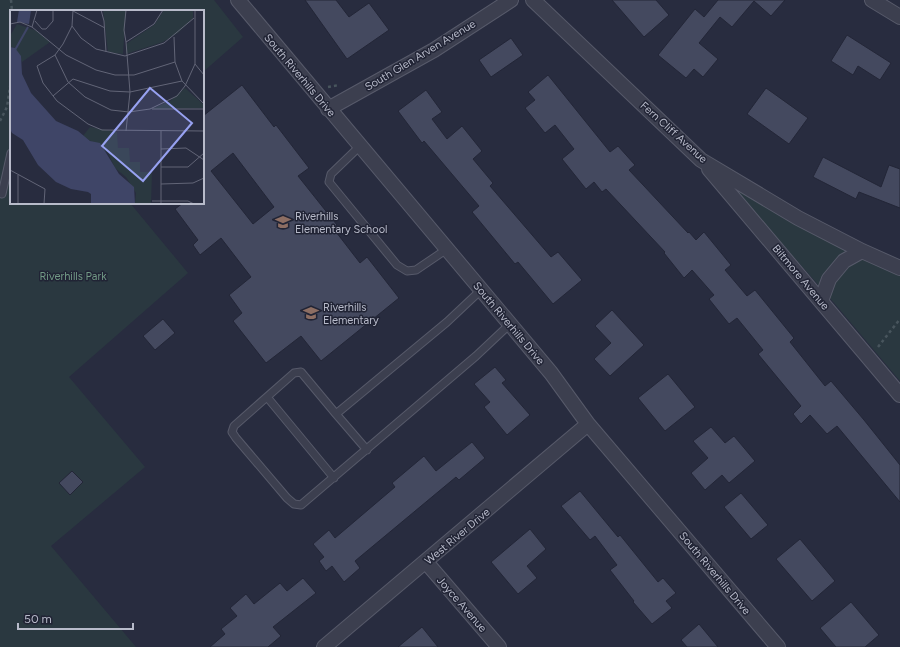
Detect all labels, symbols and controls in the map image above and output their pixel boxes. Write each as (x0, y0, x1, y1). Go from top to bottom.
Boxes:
inset map (10, 10, 204, 204)
street label: South Glen Arven Avenue (363, 17, 478, 94)
street label: South Riverhills Drive (261, 31, 338, 119)
street label: Fern Cliff Avenue (638, 99, 710, 166)
place label: Riverhills Elementary School (295, 210, 387, 236)
school or university icon: Riverhills Elementary School (274, 213, 292, 231)
street label: Biltmore Avenue (770, 242, 832, 313)
park label: Riverhills Park (39, 270, 107, 283)
street label: South Riverhills Drive (470, 279, 547, 367)
place label: Riverhills Elementary (323, 301, 379, 327)
school or university icon: Riverhills Elementary (302, 304, 320, 322)
street label: West River Drive (422, 505, 493, 567)
street label: South Riverhills Drive (676, 529, 753, 617)
street label: Joyce Avenue (434, 574, 489, 635)
scale bar (18, 605, 133, 631)
text: 50 m (24, 612, 52, 626)

